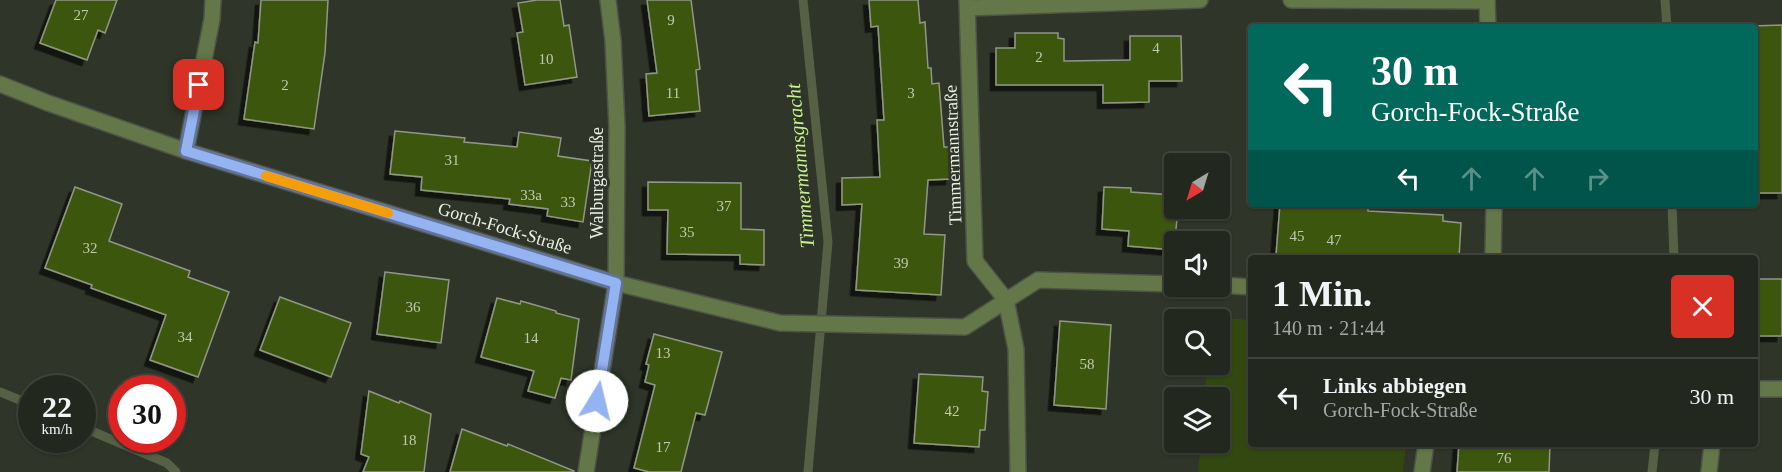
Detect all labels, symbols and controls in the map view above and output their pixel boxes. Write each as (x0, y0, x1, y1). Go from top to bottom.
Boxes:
house number: 27 (74, 7, 89, 23)
house number: 9 (667, 12, 675, 28)
house number: 4 (1152, 40, 1160, 56)
icon: left (1272, 48, 1350, 126)
text: 30 m (1371, 48, 1459, 94)
house number: 2 (1035, 49, 1043, 65)
house number: 10 (539, 51, 554, 67)
pin (173, 59, 224, 110)
icon: arrive (182, 68, 215, 101)
house number: 2 (281, 77, 289, 93)
water label: Timmermannsgracht (782, 82, 819, 249)
house number: 11 (666, 85, 680, 101)
house number: 3 (907, 85, 915, 101)
street label: Timmermannstraße (941, 85, 965, 225)
text: Gorch-Fock-Straße (1371, 97, 1579, 127)
street label: Walburgastraße (587, 127, 607, 239)
house number: 31 (445, 152, 460, 168)
north arrow (1164, 153, 1230, 219)
map controls (1164, 153, 1230, 453)
icon: left (1392, 162, 1425, 195)
icon: ahead (1455, 162, 1488, 195)
icon: ahead (1518, 162, 1551, 195)
icon: right (1581, 162, 1614, 195)
house number: 33a (520, 187, 542, 203)
house number: 33 (561, 194, 576, 210)
street label: Gorch-Fock-Straße (436, 198, 574, 258)
house number: 37 (717, 198, 732, 214)
house number: 35 (680, 224, 695, 240)
house number: 45 (1290, 228, 1305, 244)
button: sound (1164, 231, 1230, 297)
house number: 47 (1327, 232, 1342, 248)
house number: 32 (83, 240, 98, 256)
house number: 39 (894, 255, 909, 271)
text: 1 Min. (1272, 274, 1372, 314)
button: close (1671, 275, 1734, 338)
house number: 36 (406, 299, 421, 315)
button: search (1164, 309, 1230, 375)
text: 140 m · 21:44 (1272, 317, 1385, 339)
house number: 34 (178, 329, 193, 345)
house number: 14 (524, 330, 539, 346)
house number: 13 (656, 345, 671, 361)
house number: 58 (1080, 356, 1095, 372)
position arrow (565, 369, 629, 433)
text: Links abbiegen (1323, 373, 1467, 398)
speed limit sign: 30 (108, 375, 186, 453)
icon: left (1272, 381, 1305, 414)
text: 30 m (1689, 384, 1734, 409)
button: layers (1164, 387, 1230, 453)
text: 22 (42, 390, 72, 423)
text: Gorch-Fock-Straße (1323, 399, 1477, 421)
house number: 42 (945, 403, 960, 419)
text: km/h (42, 421, 72, 437)
house number: 18 (402, 432, 417, 448)
house number: 17 (656, 439, 671, 455)
house number: 76 (1497, 450, 1512, 466)

